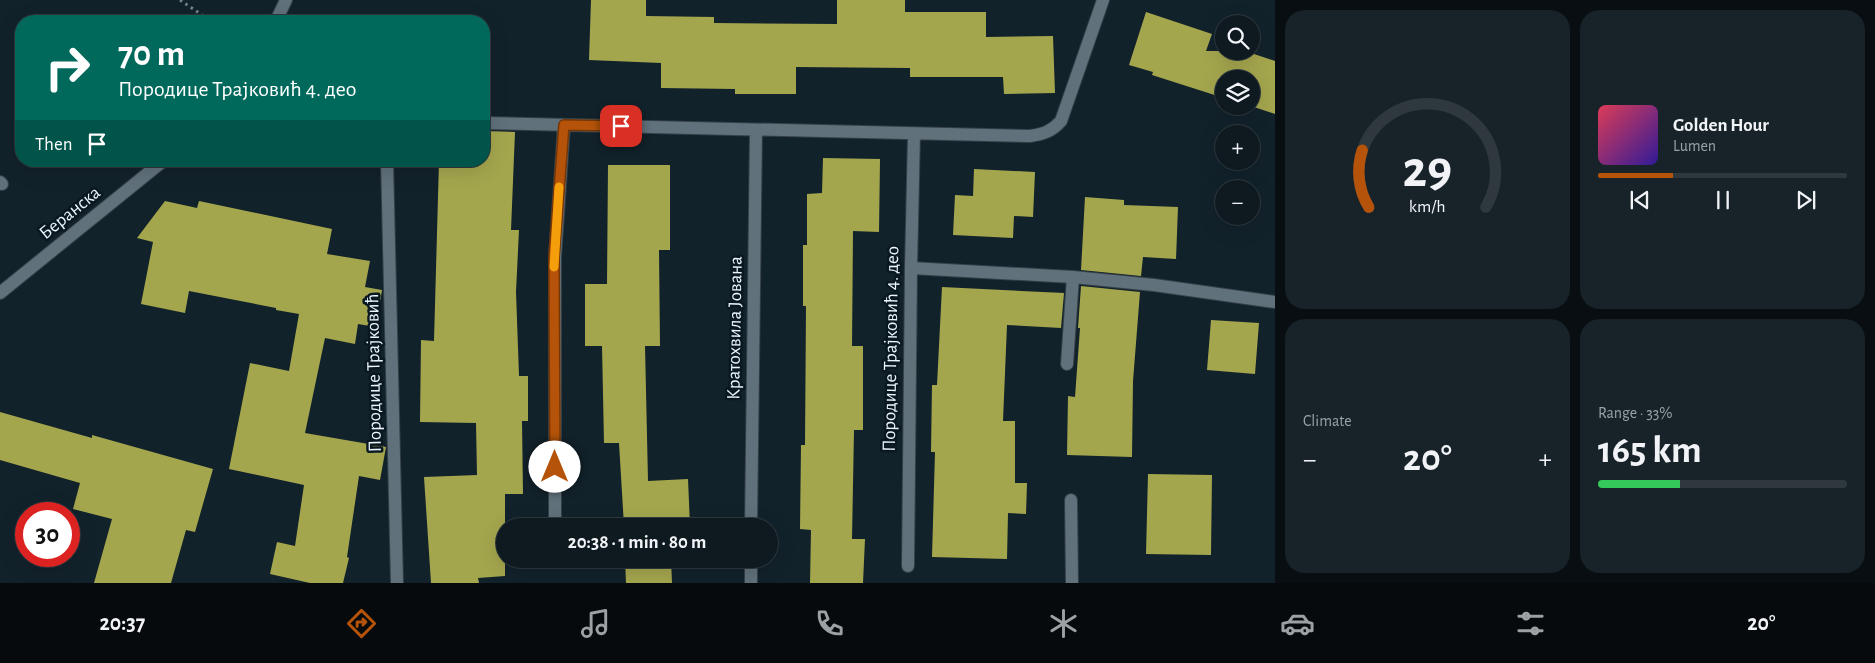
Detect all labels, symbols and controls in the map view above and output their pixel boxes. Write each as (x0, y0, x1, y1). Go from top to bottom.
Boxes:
map controls (1215, 15, 1260, 225)
button: search (1215, 15, 1260, 60)
icon: right (35, 35, 100, 100)
text: 70 m (118, 37, 185, 72)
button: layers (1215, 70, 1260, 115)
text: Породице Трајковић 4. део (118, 78, 356, 100)
pin (600, 105, 642, 147)
icon: arrive (607, 112, 635, 140)
text: Golden Hour (1673, 116, 1769, 135)
button: + (1215, 125, 1260, 170)
icon: arrive (83, 130, 111, 158)
text: Then (35, 135, 73, 154)
text: Lumen (1673, 138, 1716, 154)
text: 29 (1403, 144, 1452, 196)
button: − (1215, 180, 1260, 225)
street label: Беранска (36, 183, 104, 243)
icon: previous (1626, 186, 1654, 214)
icon: pause (1709, 186, 1737, 214)
icon: next (1792, 186, 1820, 214)
text: km/h (1409, 198, 1446, 216)
street label: Породице Трајковић 4. део (880, 246, 902, 452)
street label: Кратохвила Јована (724, 256, 746, 400)
street label: Породице Трајковић (363, 293, 385, 453)
text: Range · 33% (1598, 405, 1673, 421)
text: Climate (1303, 413, 1352, 429)
text: 165 km (1598, 432, 1702, 470)
position arrow (528, 440, 580, 492)
text: 20° (1403, 440, 1452, 478)
text: − (1303, 446, 1316, 474)
text: + (1539, 446, 1552, 474)
speed limit sign: 30 (15, 502, 80, 567)
text: 20:38 · 1 min · 80 m (568, 533, 706, 552)
icon: directions (344, 606, 379, 641)
icon: music (578, 606, 613, 641)
icon: phone (812, 606, 847, 641)
icon: climate (1046, 606, 1081, 641)
icon: car (1280, 606, 1315, 641)
icon: filters (1513, 606, 1548, 641)
text: 20:37 (99, 612, 145, 634)
text: 20° (1747, 612, 1775, 634)

